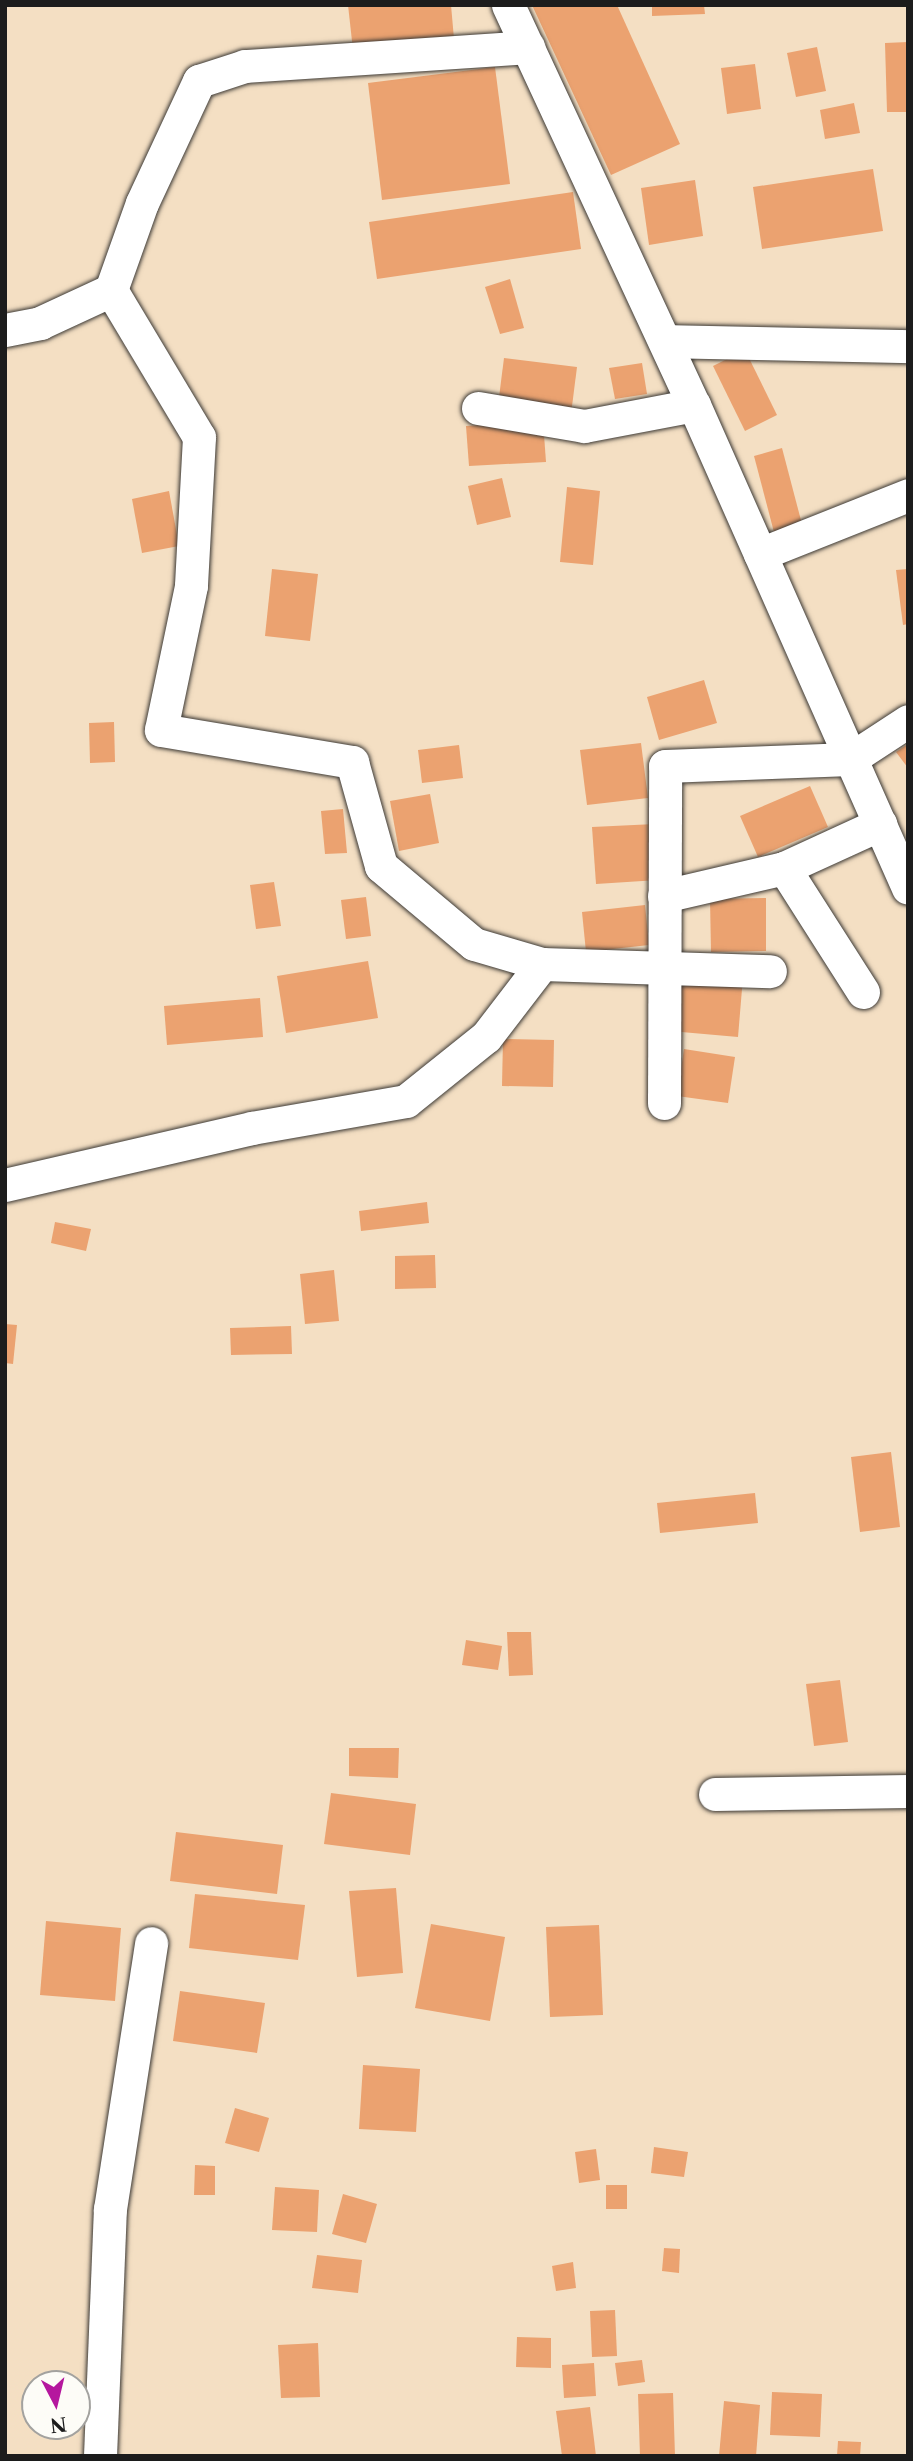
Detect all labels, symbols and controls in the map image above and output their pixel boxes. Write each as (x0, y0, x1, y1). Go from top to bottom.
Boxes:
north arrow (21, 2370, 91, 2440)
text: N (49, 2412, 68, 2437)

